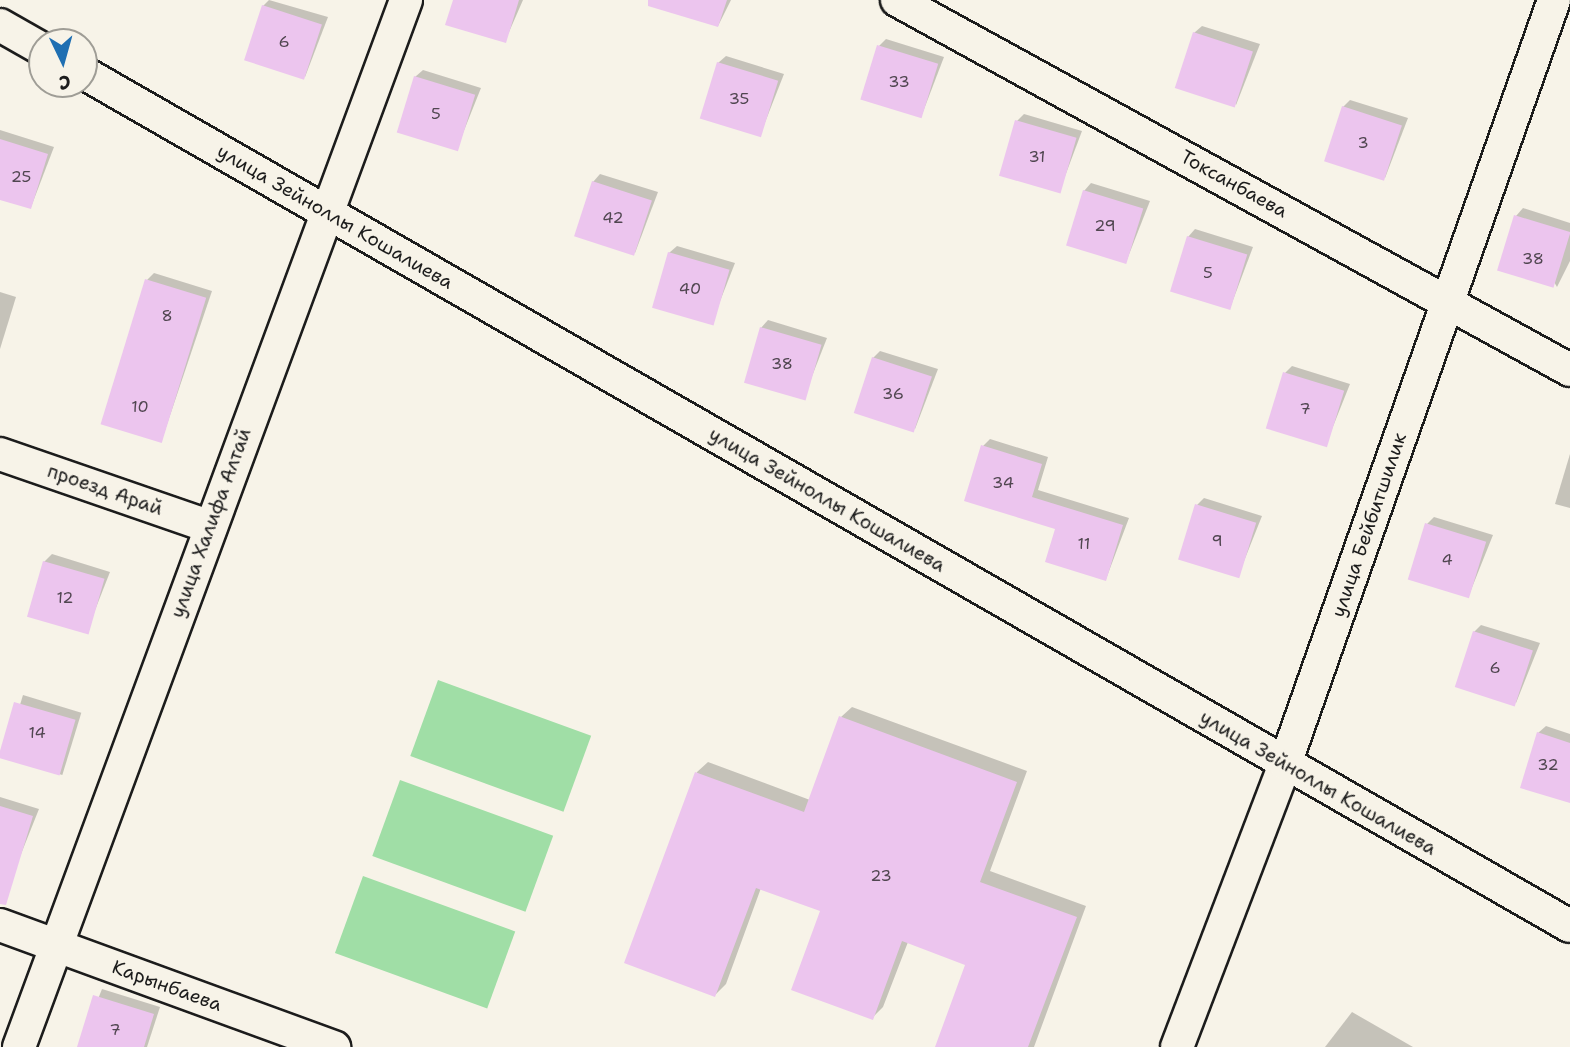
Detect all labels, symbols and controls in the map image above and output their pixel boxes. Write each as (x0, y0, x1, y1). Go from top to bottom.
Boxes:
north arrow (28, 28, 98, 98)
house number: 6 (278, 32, 290, 52)
text: С (58, 69, 72, 95)
house number: 33 (888, 72, 910, 92)
house number: 35 (729, 89, 749, 109)
house number: 5 (431, 104, 441, 124)
house number: 3 (1357, 133, 1369, 153)
street label: улица Зейноллы Кошалиева (213, 140, 457, 294)
street label: Токсанбаева (1177, 145, 1291, 223)
house number: 31 (1028, 147, 1046, 167)
house number: 25 (11, 167, 31, 187)
house number: 42 (602, 208, 624, 228)
house number: 29 (1094, 216, 1116, 236)
house number: 38 (1522, 249, 1544, 269)
house number: 5 (1203, 263, 1213, 283)
house number: 40 (679, 279, 701, 299)
house number: 8 (161, 306, 173, 326)
house number: 38 (771, 354, 793, 374)
house number: 36 (882, 384, 904, 404)
house number: 10 (131, 397, 149, 417)
house number: 7 (1299, 399, 1311, 419)
street label: улица Зейноллы Кошалиева (705, 423, 949, 577)
street label: улица Халифа Алтай (166, 425, 256, 621)
street label: улица Бейбитшилик (1327, 430, 1411, 620)
street label: проезд Арай (44, 460, 166, 520)
house number: 34 (992, 473, 1014, 493)
house number: 9 (1211, 531, 1223, 551)
house number: 11 (1078, 534, 1090, 554)
house number: 4 (1441, 550, 1453, 570)
house number: 12 (56, 588, 74, 608)
house number: 6 (1489, 658, 1501, 678)
street label: улица Зейноллы Кошалиева (1196, 706, 1440, 860)
house number: 14 (28, 723, 46, 743)
house number: 32 (1537, 755, 1559, 775)
house number: 23 (870, 866, 892, 886)
street label: Карынбаева (109, 956, 225, 1016)
house number: 7 (109, 1020, 121, 1040)

